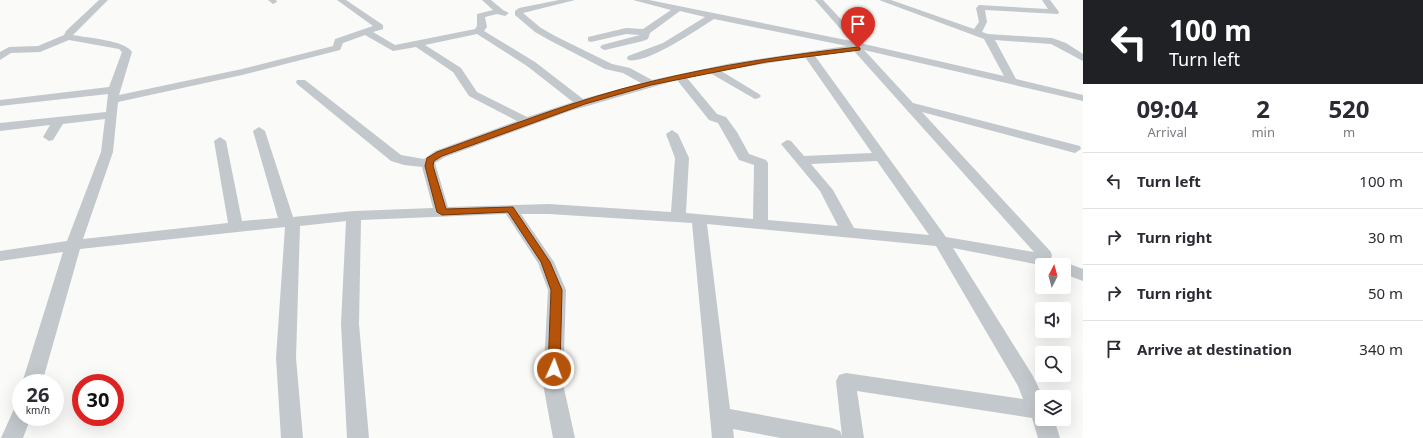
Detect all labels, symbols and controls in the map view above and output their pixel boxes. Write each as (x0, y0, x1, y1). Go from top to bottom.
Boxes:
pin (841, 7.0, 875, 48)
text: 100 m (1169, 11, 1252, 49)
icon: arrive (847, 13, 869, 35)
icon: left (1103, 16, 1155, 68)
text: Turn left (1169, 47, 1240, 71)
text: 09:04 (1136, 92, 1198, 125)
text: 2 (1256, 92, 1270, 125)
text: 520 (1328, 92, 1370, 125)
text: Arrival (1147, 123, 1187, 141)
text: min (1251, 123, 1275, 141)
text: m (1343, 123, 1355, 141)
icon: left (1103, 170, 1125, 192)
text: Turn left (1137, 171, 1201, 191)
text: 100 m (1359, 171, 1403, 191)
icon: right (1103, 226, 1125, 248)
text: Turn right (1137, 227, 1212, 247)
text: 30 m (1368, 227, 1403, 247)
north arrow (1035, 258, 1071, 294)
map controls (1035, 258, 1071, 426)
icon: right (1103, 282, 1125, 304)
text: Turn right (1137, 283, 1212, 303)
text: 50 m (1368, 283, 1403, 303)
button: sound (1035, 302, 1071, 338)
icon: arrive (1103, 338, 1125, 360)
text: Arrive at destination (1137, 339, 1292, 359)
text: 340 m (1359, 339, 1403, 359)
button: search (1035, 346, 1071, 382)
position arrow (533, 348, 575, 390)
speed limit sign: 30 (72, 374, 124, 426)
text: 26 (27, 381, 49, 408)
button: layers (1035, 390, 1071, 426)
text: km/h (26, 403, 50, 417)

